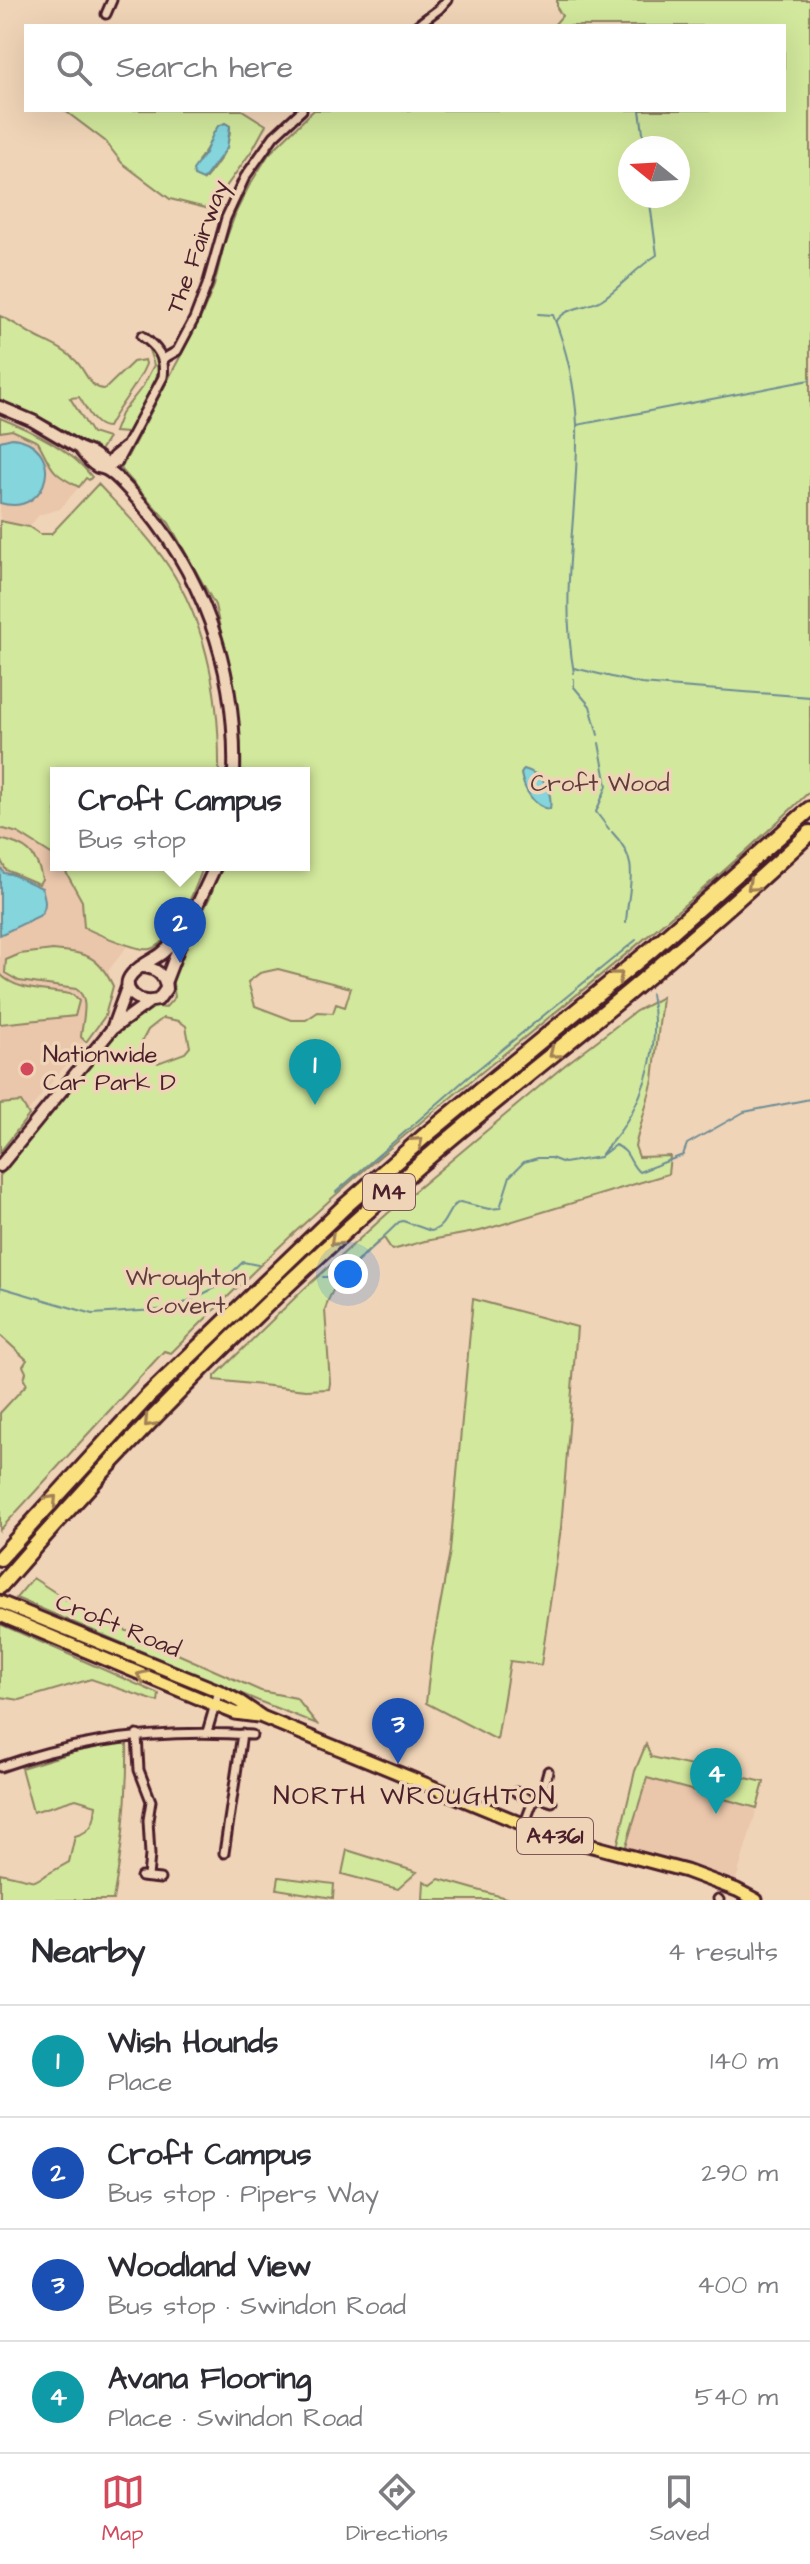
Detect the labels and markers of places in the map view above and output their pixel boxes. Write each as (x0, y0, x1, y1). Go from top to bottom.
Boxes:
pin: 2 (154, 897, 206, 963)
place label: Nationwide Car Park D (43, 1038, 176, 1100)
pin: 1 (289, 1039, 341, 1105)
marker: Nationwide Car Park D (18, 1060, 36, 1078)
pin: 3 (372, 1698, 424, 1764)
pin: 4 (690, 1748, 742, 1814)

